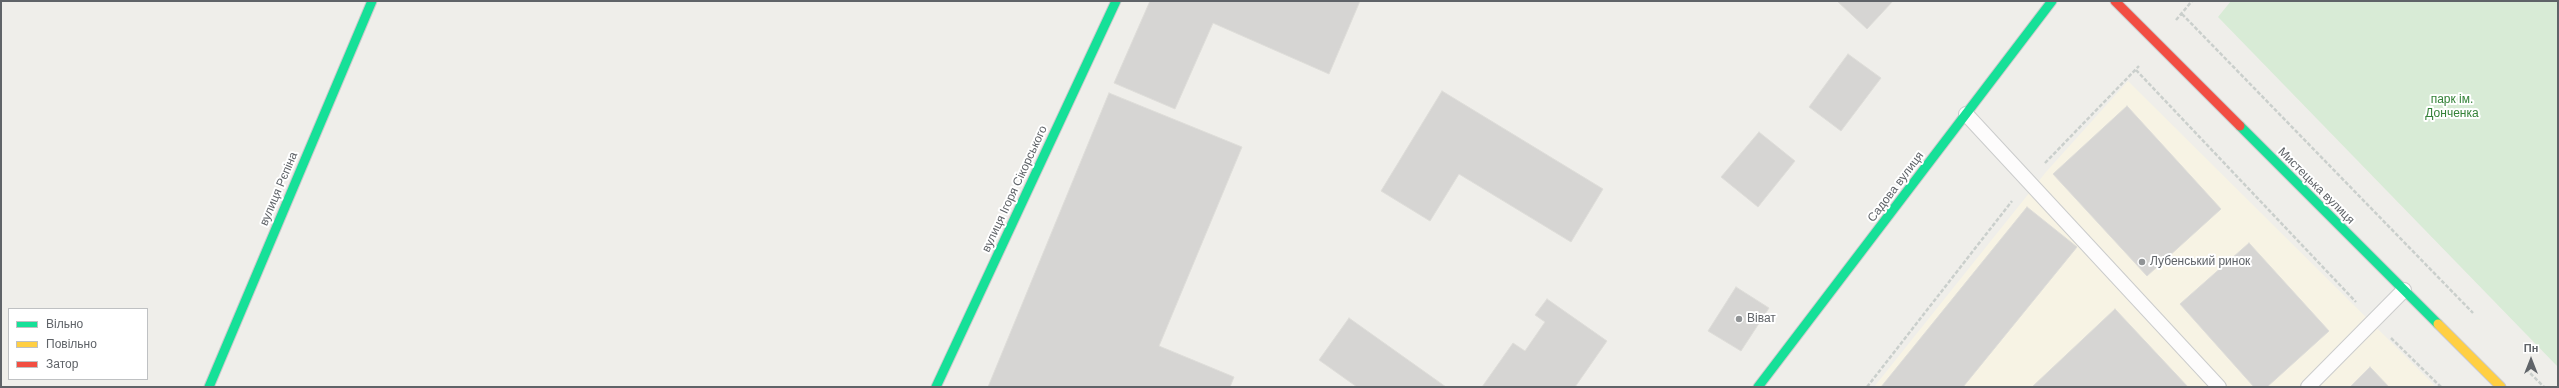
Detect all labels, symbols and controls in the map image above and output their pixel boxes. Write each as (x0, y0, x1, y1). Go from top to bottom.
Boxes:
park label: парк ім. Донченка (2425, 93, 2479, 121)
street label: вулиця Ігоря Сікорського (979, 123, 1051, 255)
street label: Мистецька вулиця (2275, 145, 2357, 227)
street label: Садова вулиця (1865, 149, 1927, 225)
street label: вулиця Рєпіна (257, 150, 301, 228)
place label: Лубенський ринок (2150, 255, 2250, 269)
marker: Лубенський ринок (2137, 257, 2147, 267)
legend (8, 308, 148, 380)
place label: Віват (1747, 312, 1776, 326)
marker: Віват (1734, 314, 1744, 324)
text: Вільно (46, 317, 83, 331)
text: Повільно (46, 337, 97, 351)
north arrow (2511, 340, 2551, 380)
text: Пн (2524, 342, 2538, 354)
text: Затор (46, 357, 78, 371)

